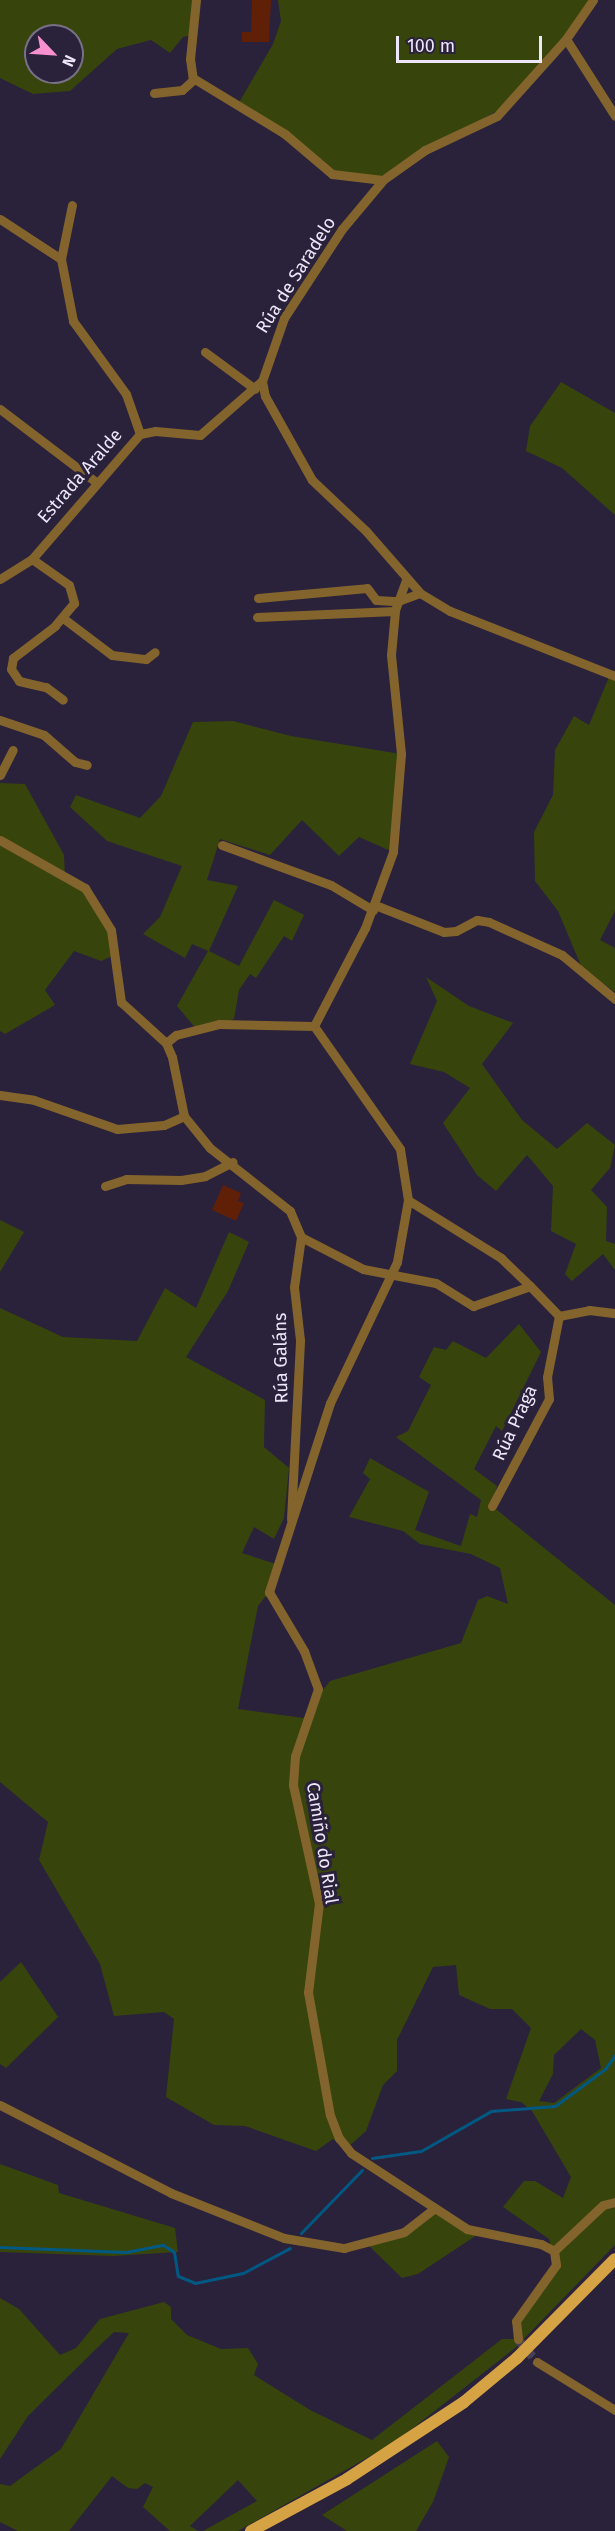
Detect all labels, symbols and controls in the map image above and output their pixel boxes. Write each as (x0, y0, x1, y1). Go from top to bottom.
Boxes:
north arrow (24, 24, 84, 84)
scale bar (399, 24, 544, 62)
text: 100 m (407, 35, 455, 57)
text: N (58, 52, 80, 70)
street label: Rúa de Saradelo (252, 213, 340, 337)
street label: Estrada Aralde (33, 424, 127, 528)
street label: Rúa Galáns (269, 1312, 293, 1404)
street label: Rúa Praga (488, 1382, 542, 1464)
street label: Camiño do Rial (302, 1781, 342, 1905)

